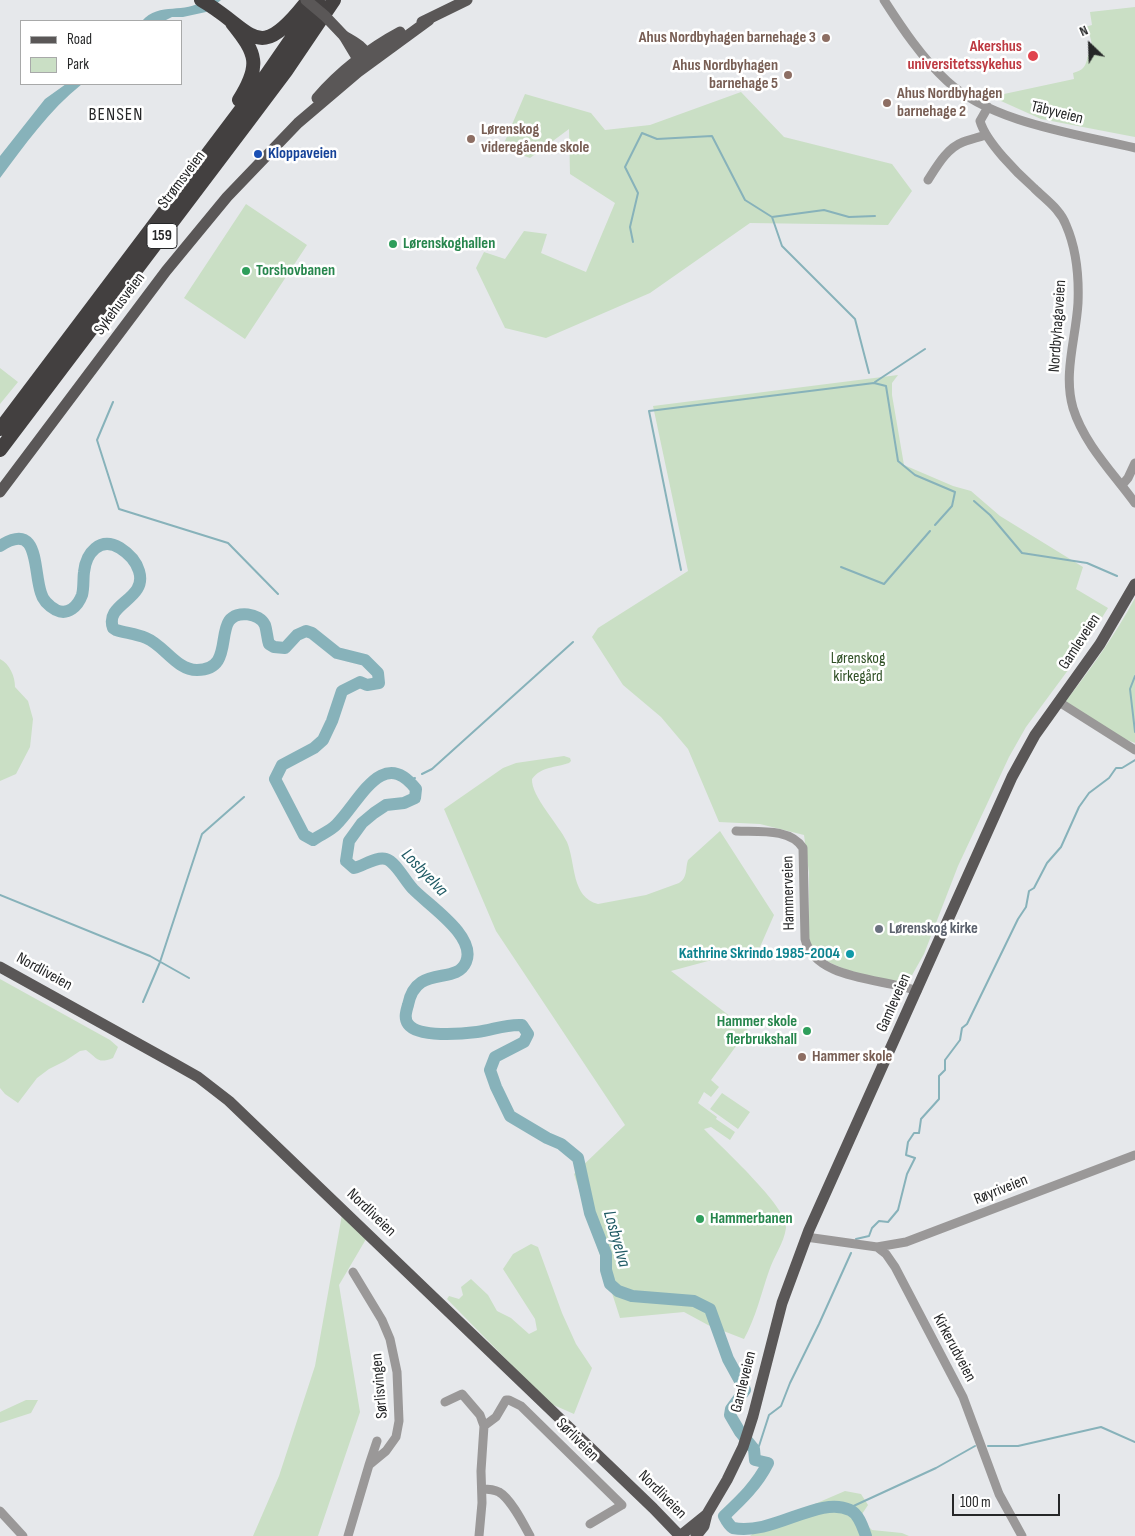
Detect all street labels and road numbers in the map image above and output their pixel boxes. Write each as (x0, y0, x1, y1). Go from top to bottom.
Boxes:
street label: Täbyveien (1029, 97, 1085, 129)
street label: Strømsveien (154, 147, 210, 213)
road number: 159 (147, 224, 177, 248)
street label: Sykehusveien (90, 269, 150, 339)
street label: Nordbyhagaveien (1045, 279, 1071, 373)
street label: Gamleveien (1055, 611, 1105, 673)
street label: Hammerveien (779, 855, 799, 931)
street label: Nordliveien (13, 949, 75, 995)
street label: Gamleveien (873, 971, 915, 1035)
street label: Røyriveien (971, 1171, 1031, 1209)
street label: Nordliveien (342, 1185, 400, 1241)
street label: Kirkerudveien (928, 1311, 980, 1385)
street label: Gamleveien (727, 1349, 761, 1415)
street label: Sørlisvingen (368, 1352, 392, 1420)
street label: Sørliveien (551, 1414, 603, 1466)
street label: Nordliveien (634, 1467, 690, 1523)

